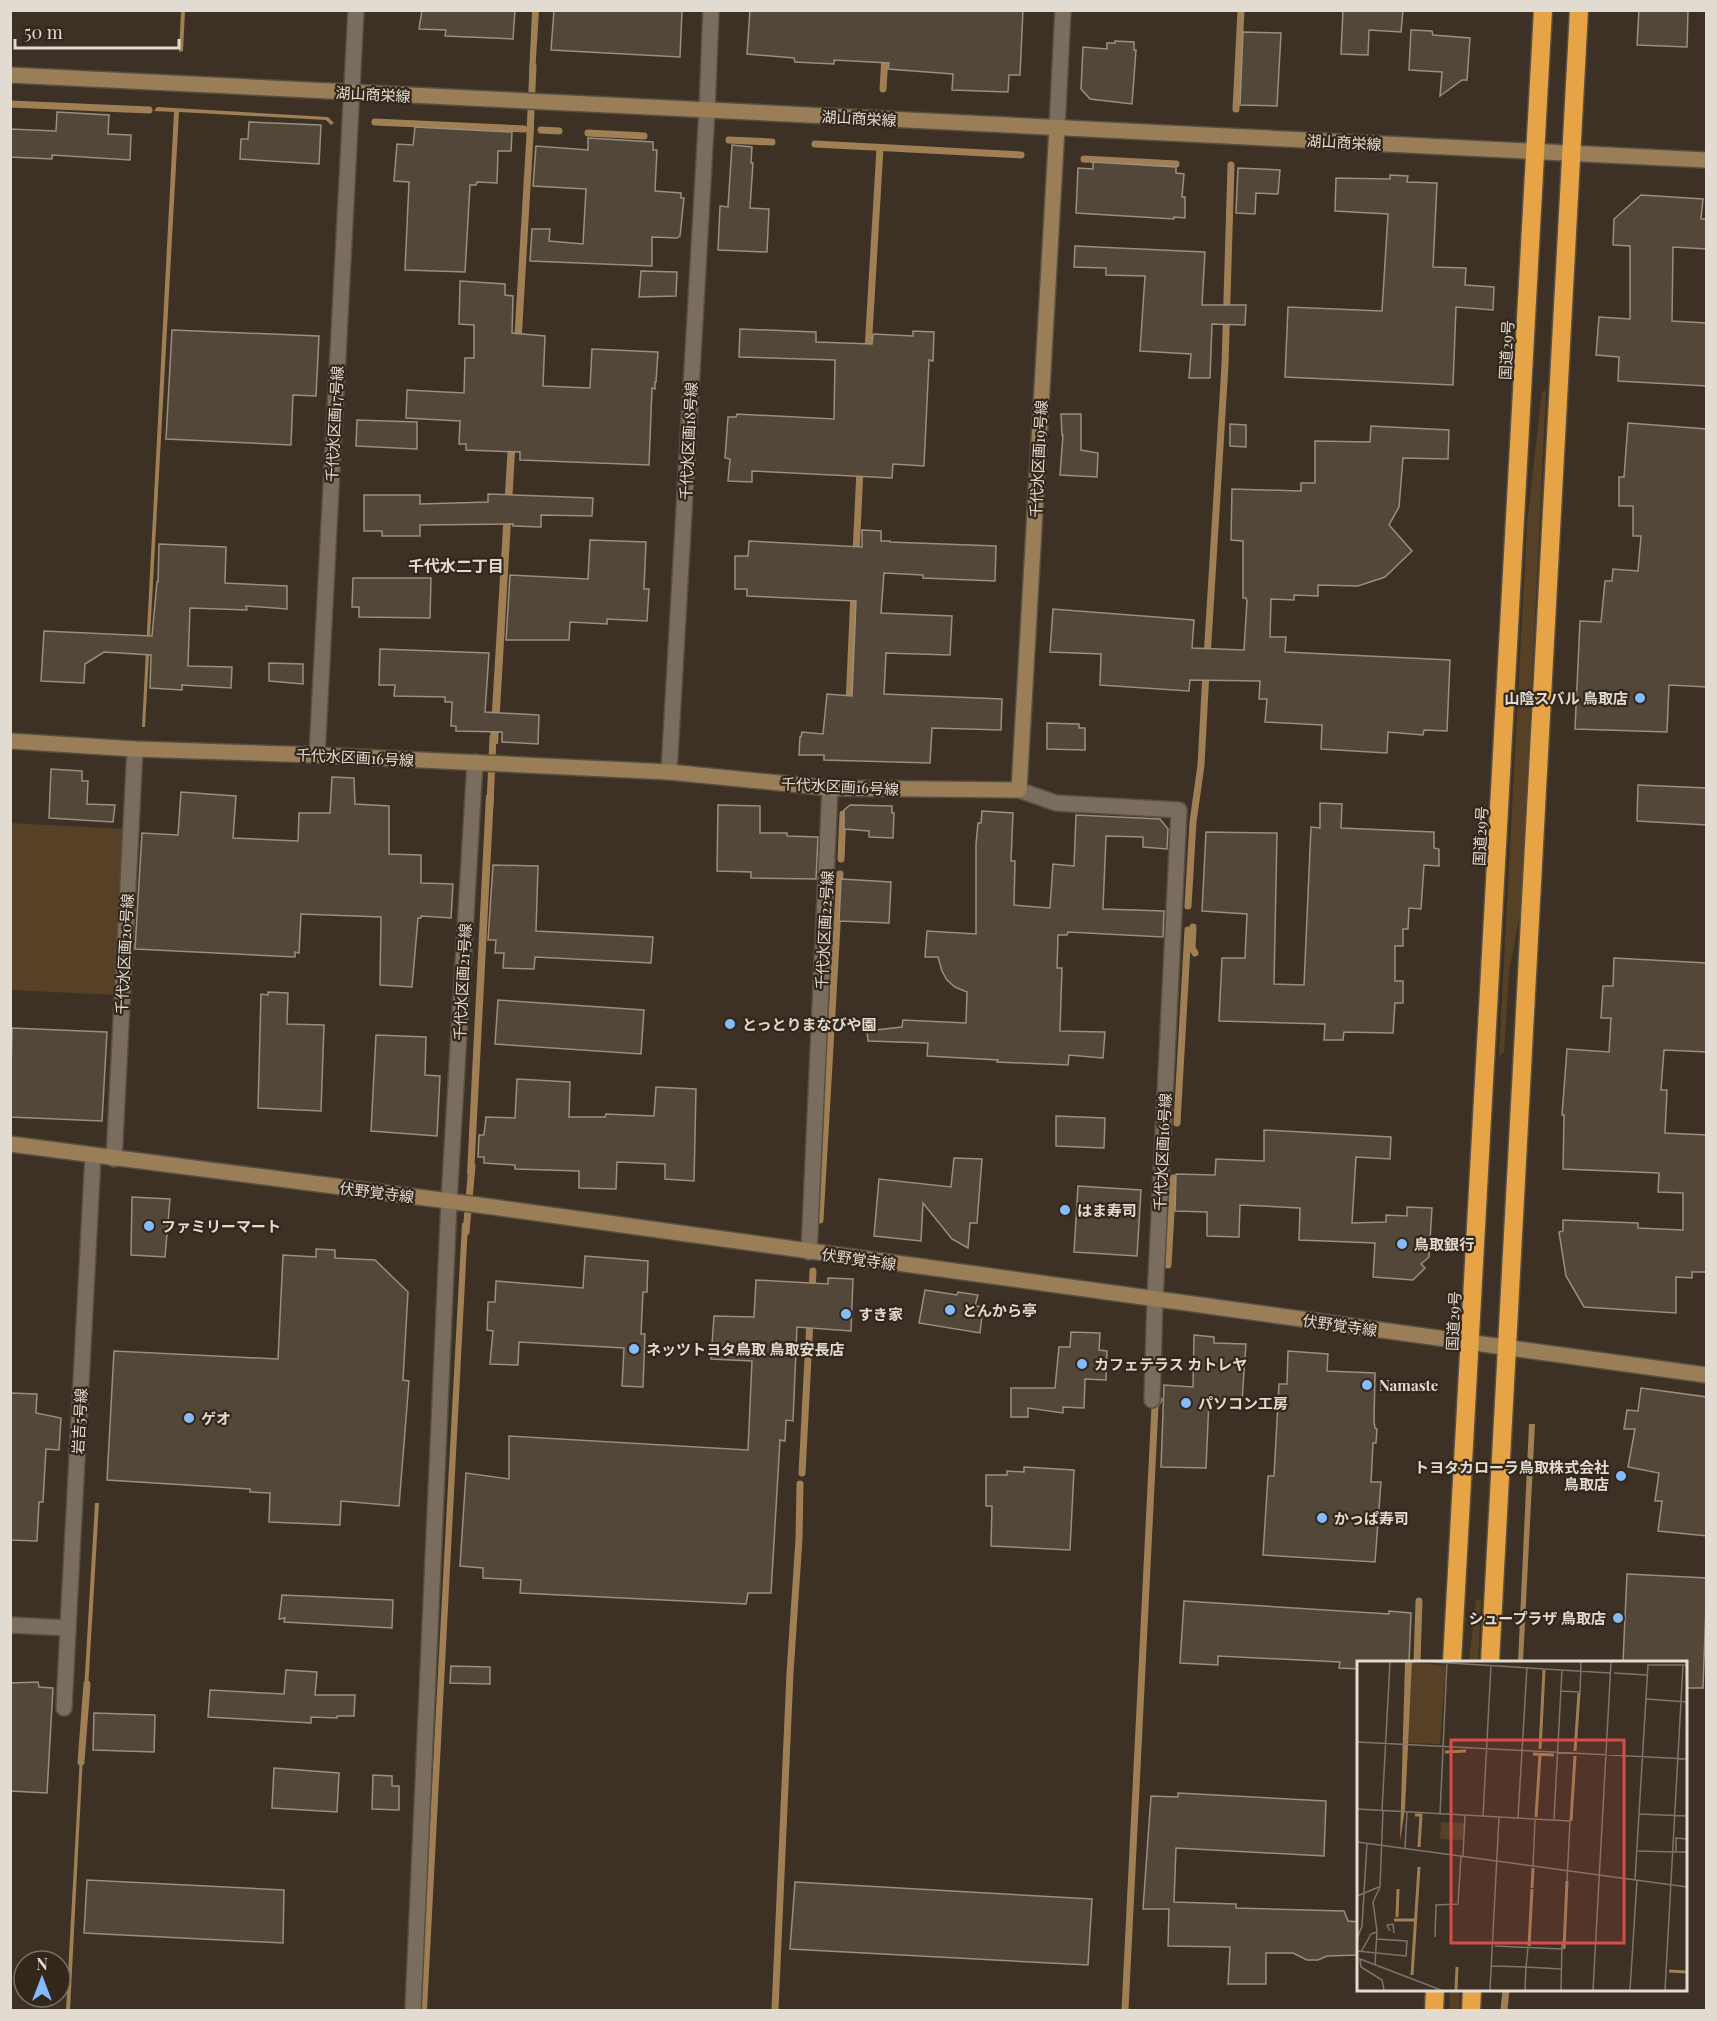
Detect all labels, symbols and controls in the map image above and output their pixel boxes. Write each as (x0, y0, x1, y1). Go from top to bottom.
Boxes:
scale bar (15, 12, 178, 50)
text: 50 m (24, 20, 63, 44)
street label: 湖山商栄線 (335, 82, 411, 106)
street label: 湖山商栄線 (821, 106, 897, 130)
street label: 湖山商栄線 (1306, 130, 1382, 154)
street label: 国道29号 (1494, 320, 1518, 380)
street label: 千代水区画17号線 (321, 365, 347, 483)
street label: 千代水区画18号線 (675, 381, 701, 501)
street label: 千代水区画19号線 (1025, 399, 1051, 519)
district label: 千代水二丁目 (408, 555, 504, 576)
place label: 山陰スバル 鳥取店 (1505, 688, 1628, 708)
marker: 山陰スバル 鳥取店 (1633, 691, 1647, 705)
street label: 千代水区画16号線 (295, 744, 415, 770)
street label: 千代水区画16号線 (780, 773, 900, 799)
street label: 国道29号 (1468, 806, 1492, 866)
street label: 千代水区画22号線 (811, 870, 837, 990)
street label: 千代水区画20号線 (111, 893, 137, 1015)
street label: 千代水区画21号線 (449, 923, 475, 1041)
place label: とっとりまなびや園 (742, 1014, 877, 1034)
marker: とっとりまなびや園 (723, 1017, 737, 1031)
street label: 千代水区画16号線 (1149, 1092, 1175, 1212)
street label: 伏野覚寺線 (339, 1178, 415, 1206)
place label: はま寿司 (1077, 1200, 1137, 1220)
marker: はま寿司 (1058, 1203, 1072, 1217)
place label: ファミリーマート (161, 1216, 281, 1236)
marker: ファミリーマート (142, 1219, 156, 1233)
place label: 鳥取銀行 (1414, 1234, 1474, 1254)
marker: 鳥取銀行 (1395, 1237, 1409, 1251)
street label: 伏野覚寺線 (820, 1244, 898, 1274)
street label: 国道29号 (1441, 1291, 1465, 1351)
place label: とんから亭 (962, 1300, 1037, 1320)
marker: とんから亭 (943, 1303, 957, 1317)
place label: すき家 (858, 1304, 903, 1324)
marker: すき家 (839, 1307, 853, 1321)
street label: 伏野覚寺線 (1301, 1310, 1379, 1340)
place label: ネッツトヨタ鳥取 鳥取安長店 (646, 1339, 845, 1359)
marker: ネッツトヨタ鳥取 鳥取安長店 (627, 1342, 641, 1356)
place label: カフェテラス カトレヤ (1094, 1354, 1247, 1374)
marker: カフェテラス カトレヤ (1075, 1357, 1089, 1371)
place label: Namaste (1379, 1375, 1439, 1395)
marker: Namaste (1360, 1378, 1374, 1392)
street label: 岩吉5号線 (67, 1387, 91, 1455)
place label: パソコン工房 (1198, 1393, 1288, 1413)
marker: パソコン工房 (1179, 1396, 1193, 1410)
place label: ゲオ (201, 1408, 231, 1428)
marker: ゲオ (182, 1411, 196, 1425)
place label: トヨタカローラ鳥取株式会社 鳥取店 (1414, 1457, 1609, 1494)
marker: トヨタカローラ鳥取株式会社 鳥取店 (1614, 1469, 1628, 1483)
place label: かっぱ寿司 (1334, 1508, 1409, 1528)
marker: かっぱ寿司 (1315, 1511, 1329, 1525)
place label: シュープラザ 鳥取店 (1468, 1608, 1606, 1628)
marker: シュープラザ 鳥取店 (1611, 1611, 1625, 1625)
inset map (1357, 1661, 1687, 1991)
north arrow (12, 1949, 72, 2009)
text: N (36, 1953, 48, 1974)

